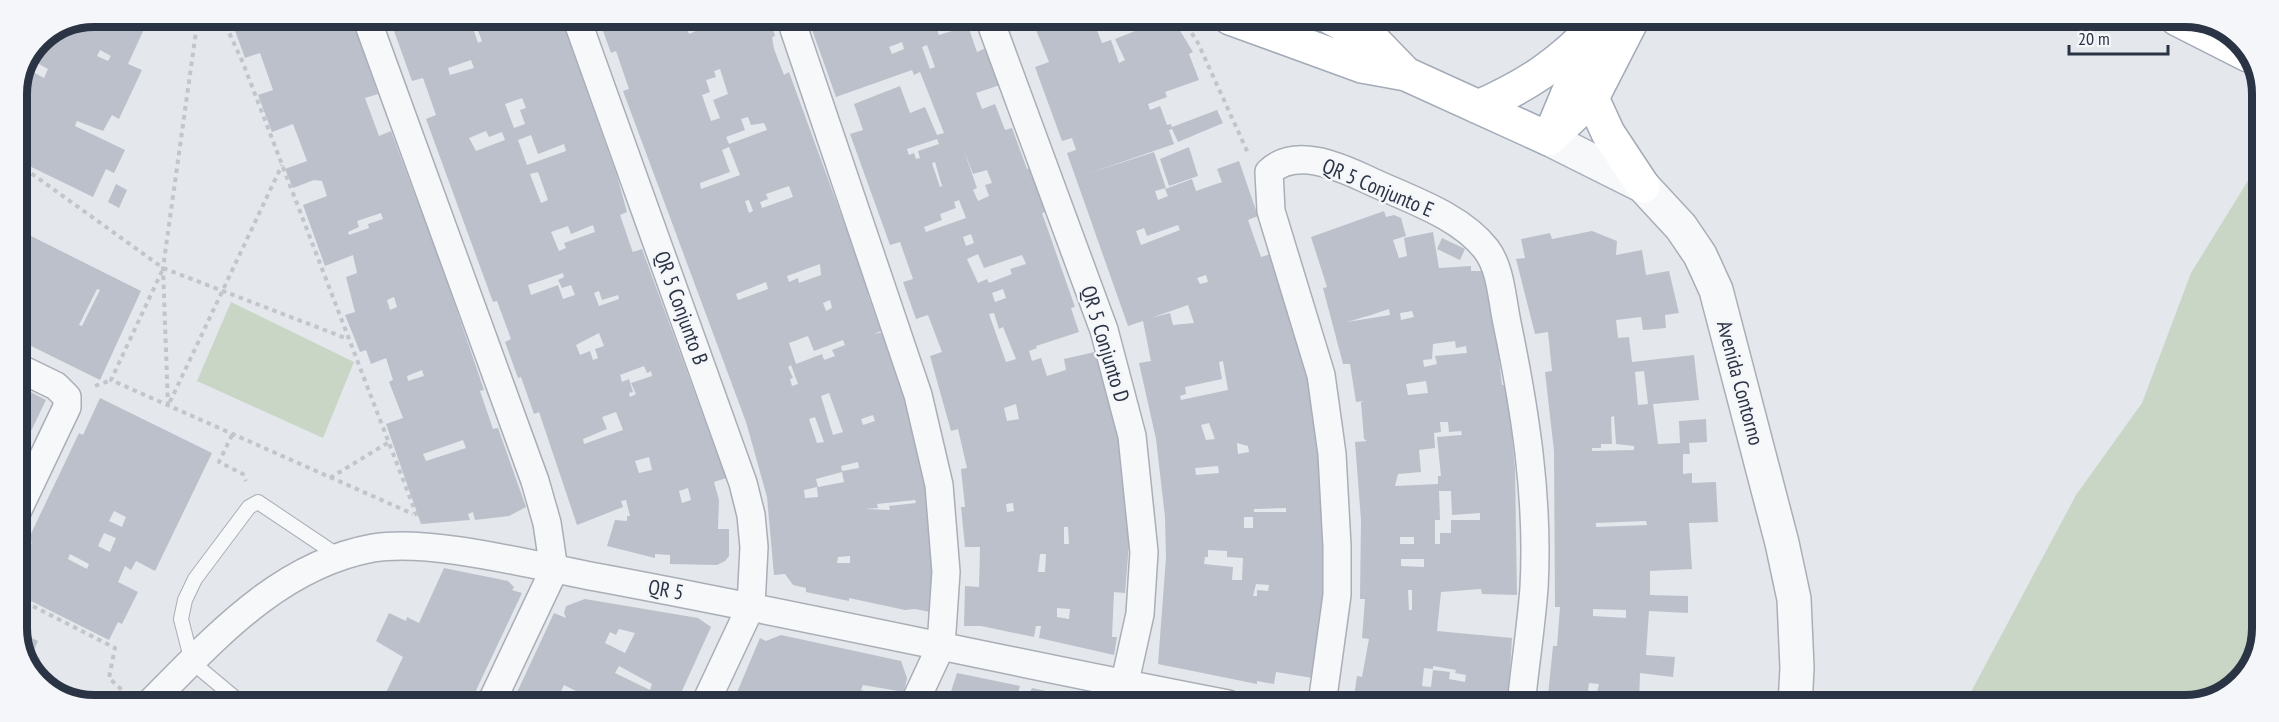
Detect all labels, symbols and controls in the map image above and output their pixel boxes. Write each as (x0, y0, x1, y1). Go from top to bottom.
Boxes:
scale bar (2069, 18, 2168, 56)
text: 20 m (2078, 27, 2110, 50)
street label: QR 5 Conjunto E (1318, 152, 1438, 223)
street label: QR 5 Conjunto B (648, 247, 715, 368)
street label: QR 5 Conjunto D (1075, 282, 1136, 405)
street label: Avenida Contorno (1711, 318, 1770, 448)
street label: QR 5 (646, 573, 686, 606)

